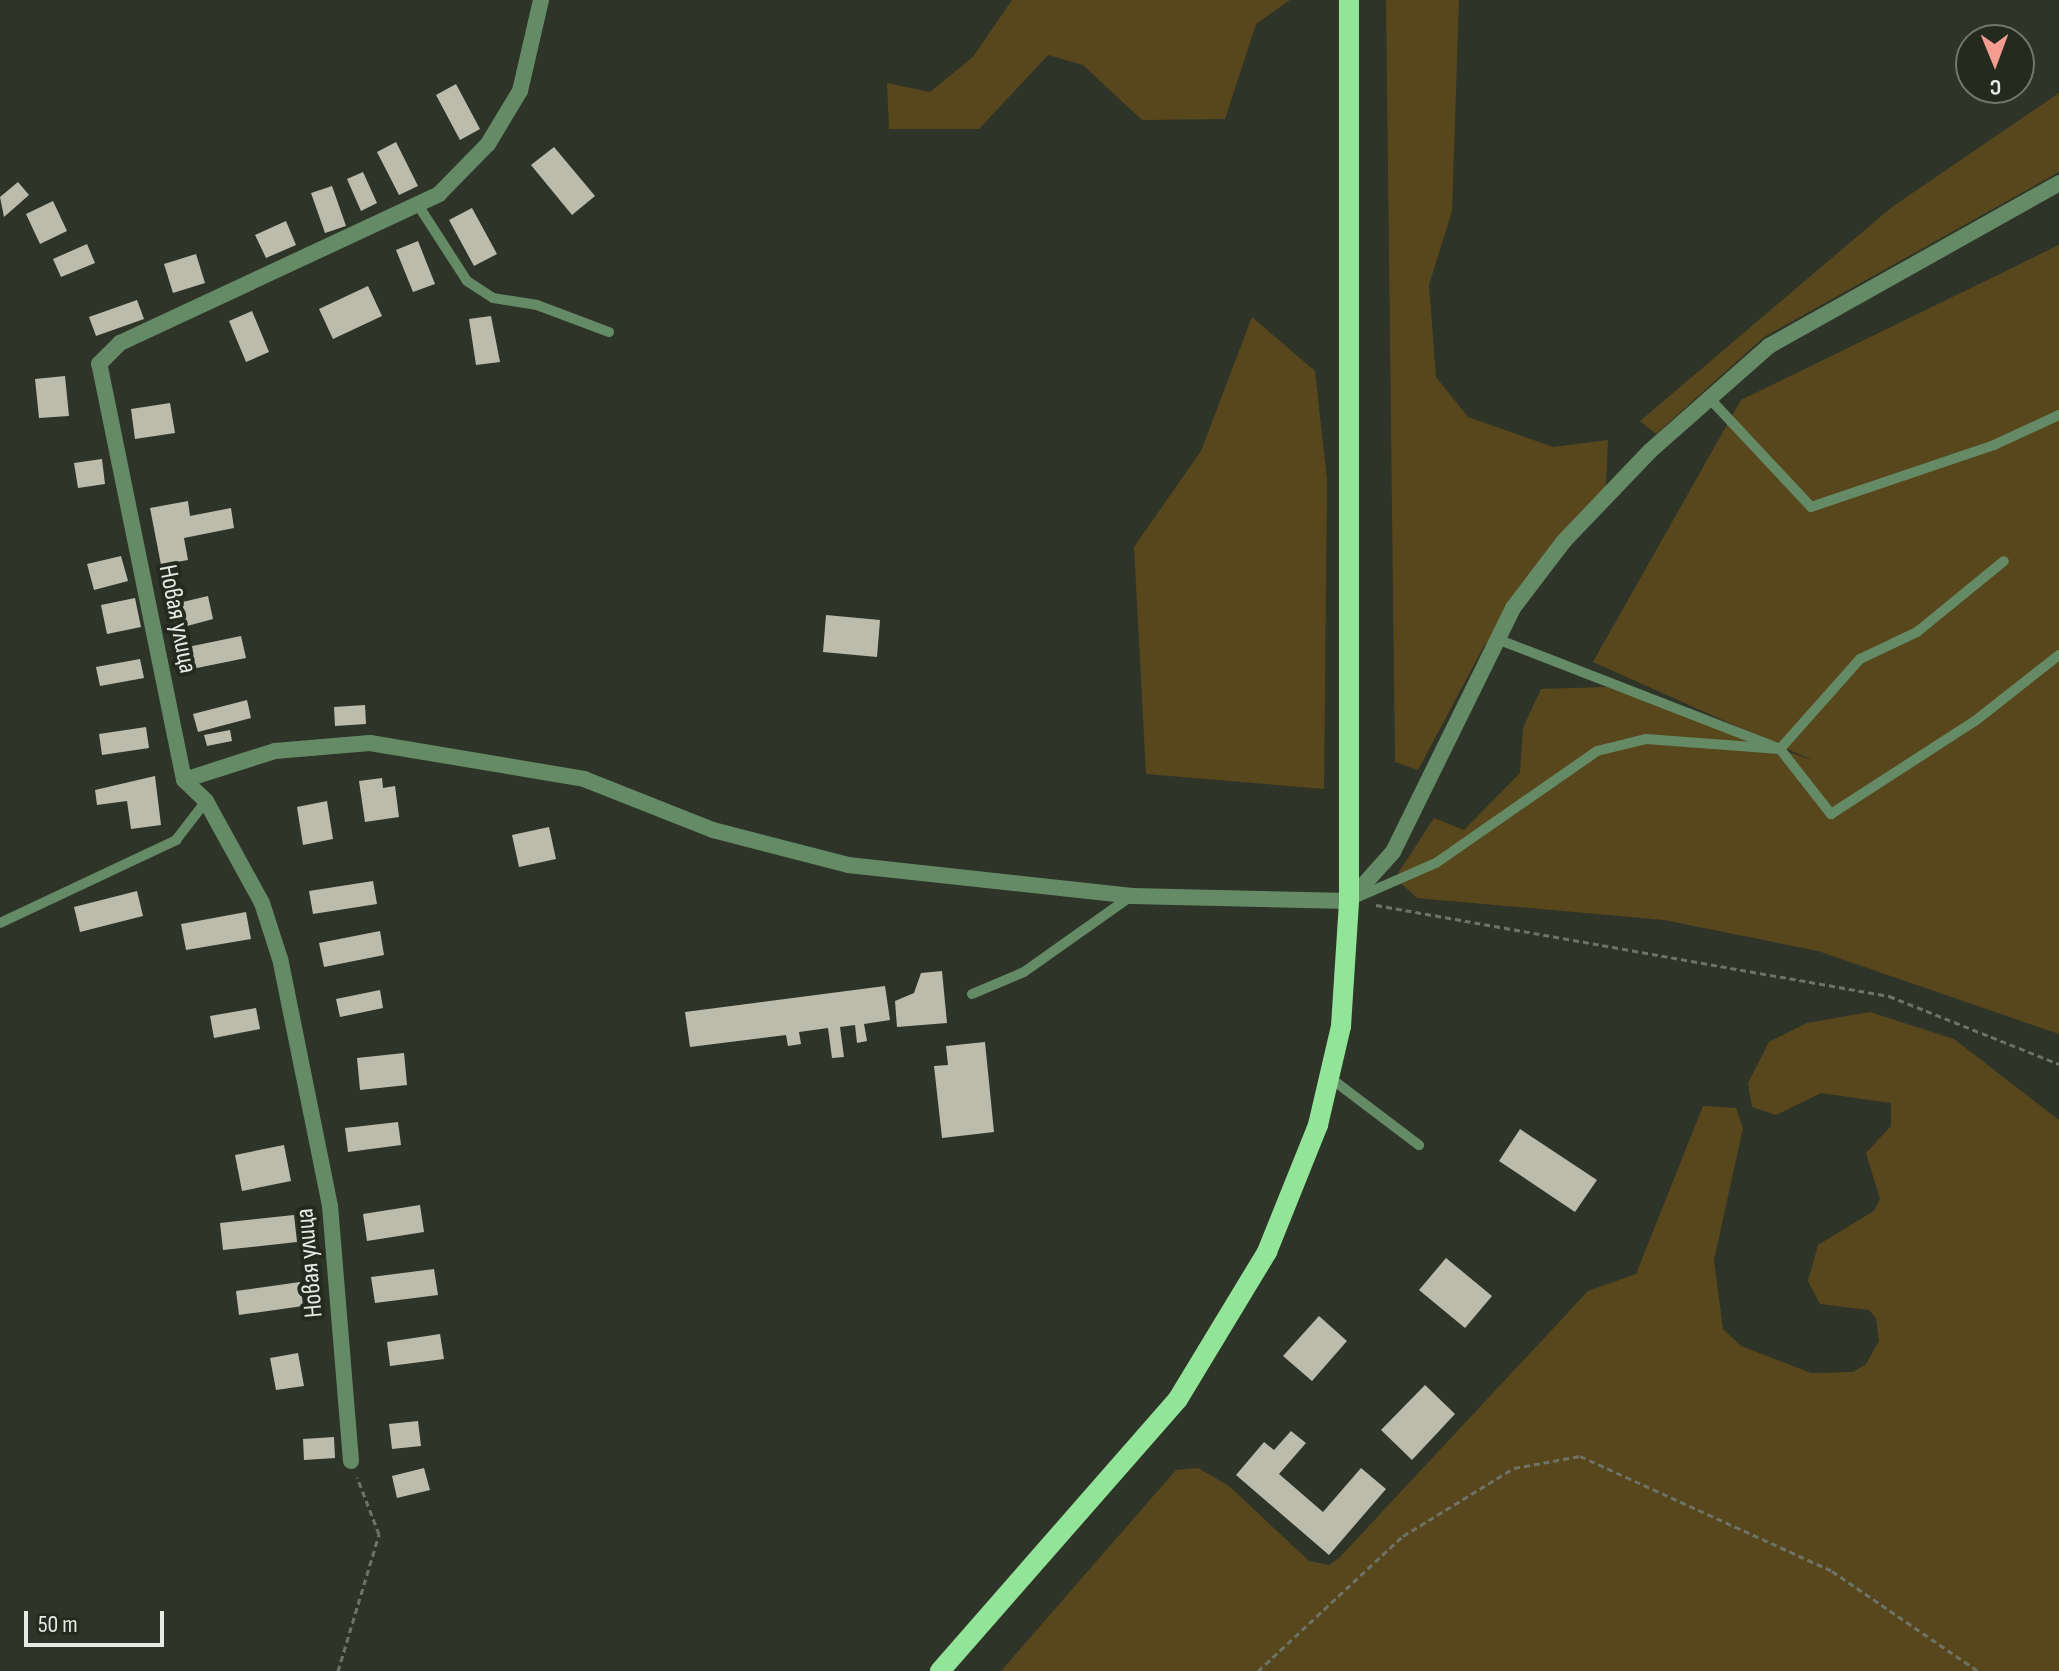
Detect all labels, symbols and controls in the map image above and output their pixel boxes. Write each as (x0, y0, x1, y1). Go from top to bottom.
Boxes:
north arrow (1955, 24, 2035, 104)
text: С (1990, 73, 2001, 100)
street label: Новая улица (151, 562, 203, 676)
street label: Новая улица (290, 1207, 330, 1319)
scale bar (28, 1595, 168, 1645)
text: 50 m (38, 1610, 78, 1639)

